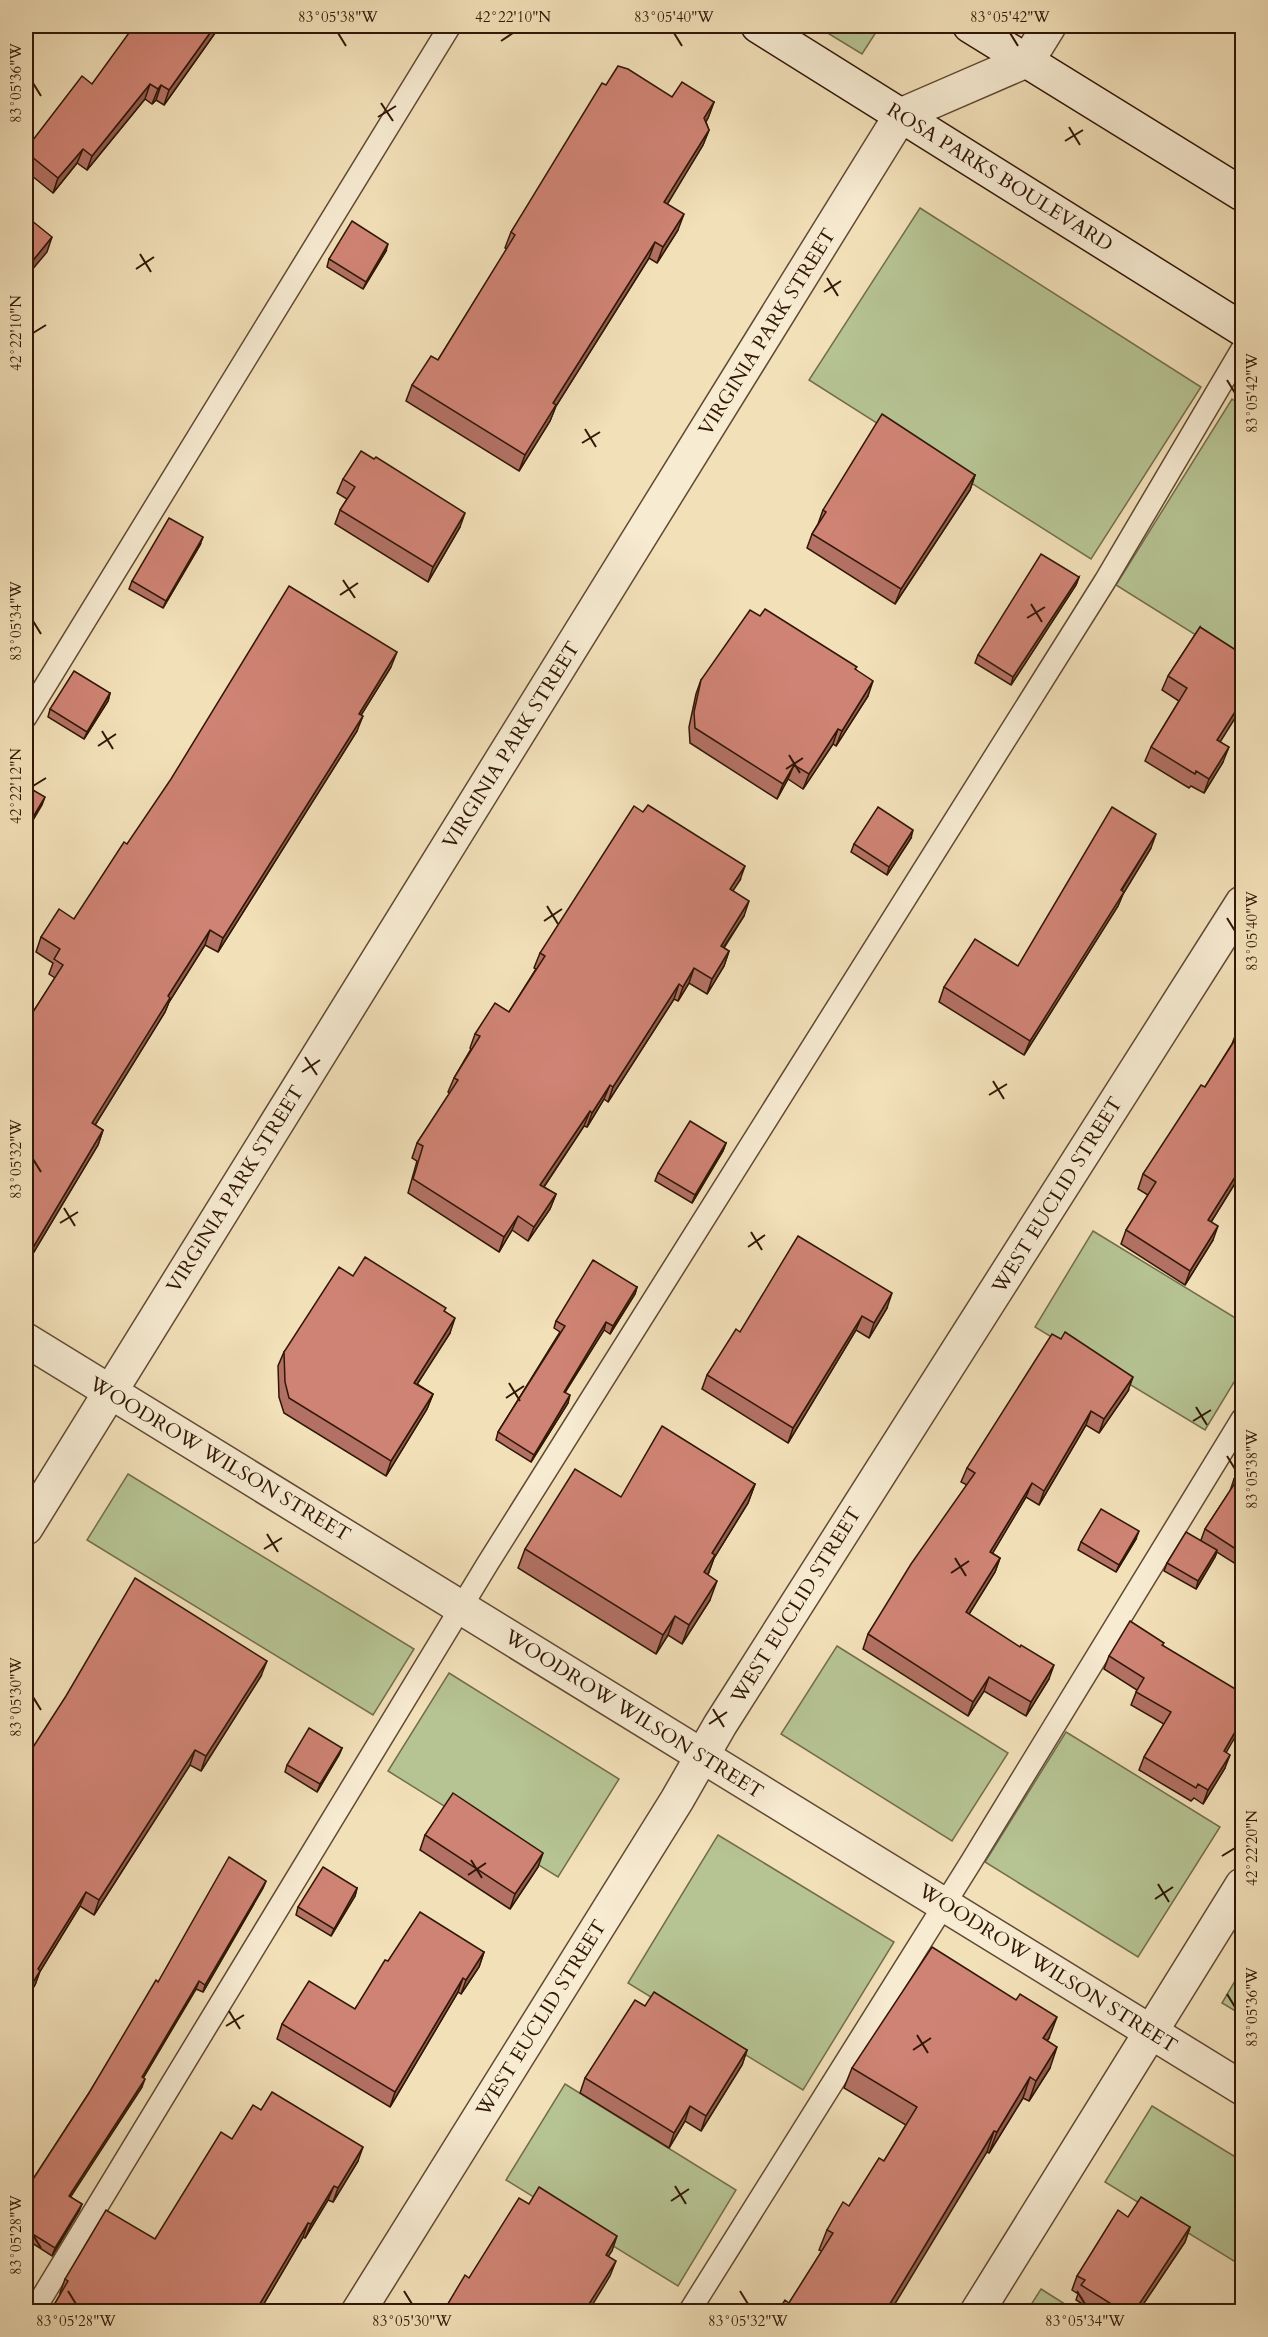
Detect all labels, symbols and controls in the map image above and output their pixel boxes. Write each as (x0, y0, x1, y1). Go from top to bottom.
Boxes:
text: 83°05'38"W (298, 7, 378, 27)
text: 42°22'10"N (475, 7, 551, 27)
text: 83°05'40"W (634, 7, 714, 27)
text: 83°05'42"W (970, 7, 1050, 27)
text: 83°05'36"W (6, 43, 26, 123)
street label: ROSA PARKS BOULEVARD (882, 96, 1118, 258)
street label: VIRGINIA PARK STREET (692, 223, 842, 441)
text: 42°22'10"N (6, 295, 26, 371)
text: 83°05'42"W (1242, 353, 1262, 433)
text: 83°05'34"W (6, 581, 26, 661)
street label: VIRGINIA PARK STREET (436, 636, 586, 854)
text: 42°22'12"N (6, 748, 26, 824)
text: 83°05'40"W (1242, 891, 1262, 971)
street label: VIRGINIA PARK STREET (160, 1080, 310, 1298)
street label: WEST EUCLID STREET (985, 1091, 1129, 1299)
text: 83°05'32"W (6, 1119, 26, 1199)
street label: WOODROW WILSON STREET (84, 1370, 356, 1548)
text: 83°05'38"W (1242, 1429, 1262, 1509)
street label: WEST EUCLID STREET (724, 1501, 868, 1709)
street label: WOODROW WILSON STREET (499, 1622, 769, 1805)
text: 83°05'30"W (6, 1657, 26, 1737)
text: 42°22'20"N (1242, 1810, 1262, 1886)
street label: WOODROW WILSON STREET (913, 1876, 1183, 2059)
street label: WEST EUCLID STREET (469, 1914, 613, 2122)
text: 83°05'36"W (1242, 1967, 1262, 2047)
text: 83°05'28"W (6, 2195, 26, 2275)
text: 83°05'28"W (36, 2311, 116, 2331)
text: 83°05'30"W (372, 2311, 452, 2331)
text: 83°05'32"W (708, 2311, 788, 2331)
text: 83°05'34"W (1045, 2311, 1125, 2331)

